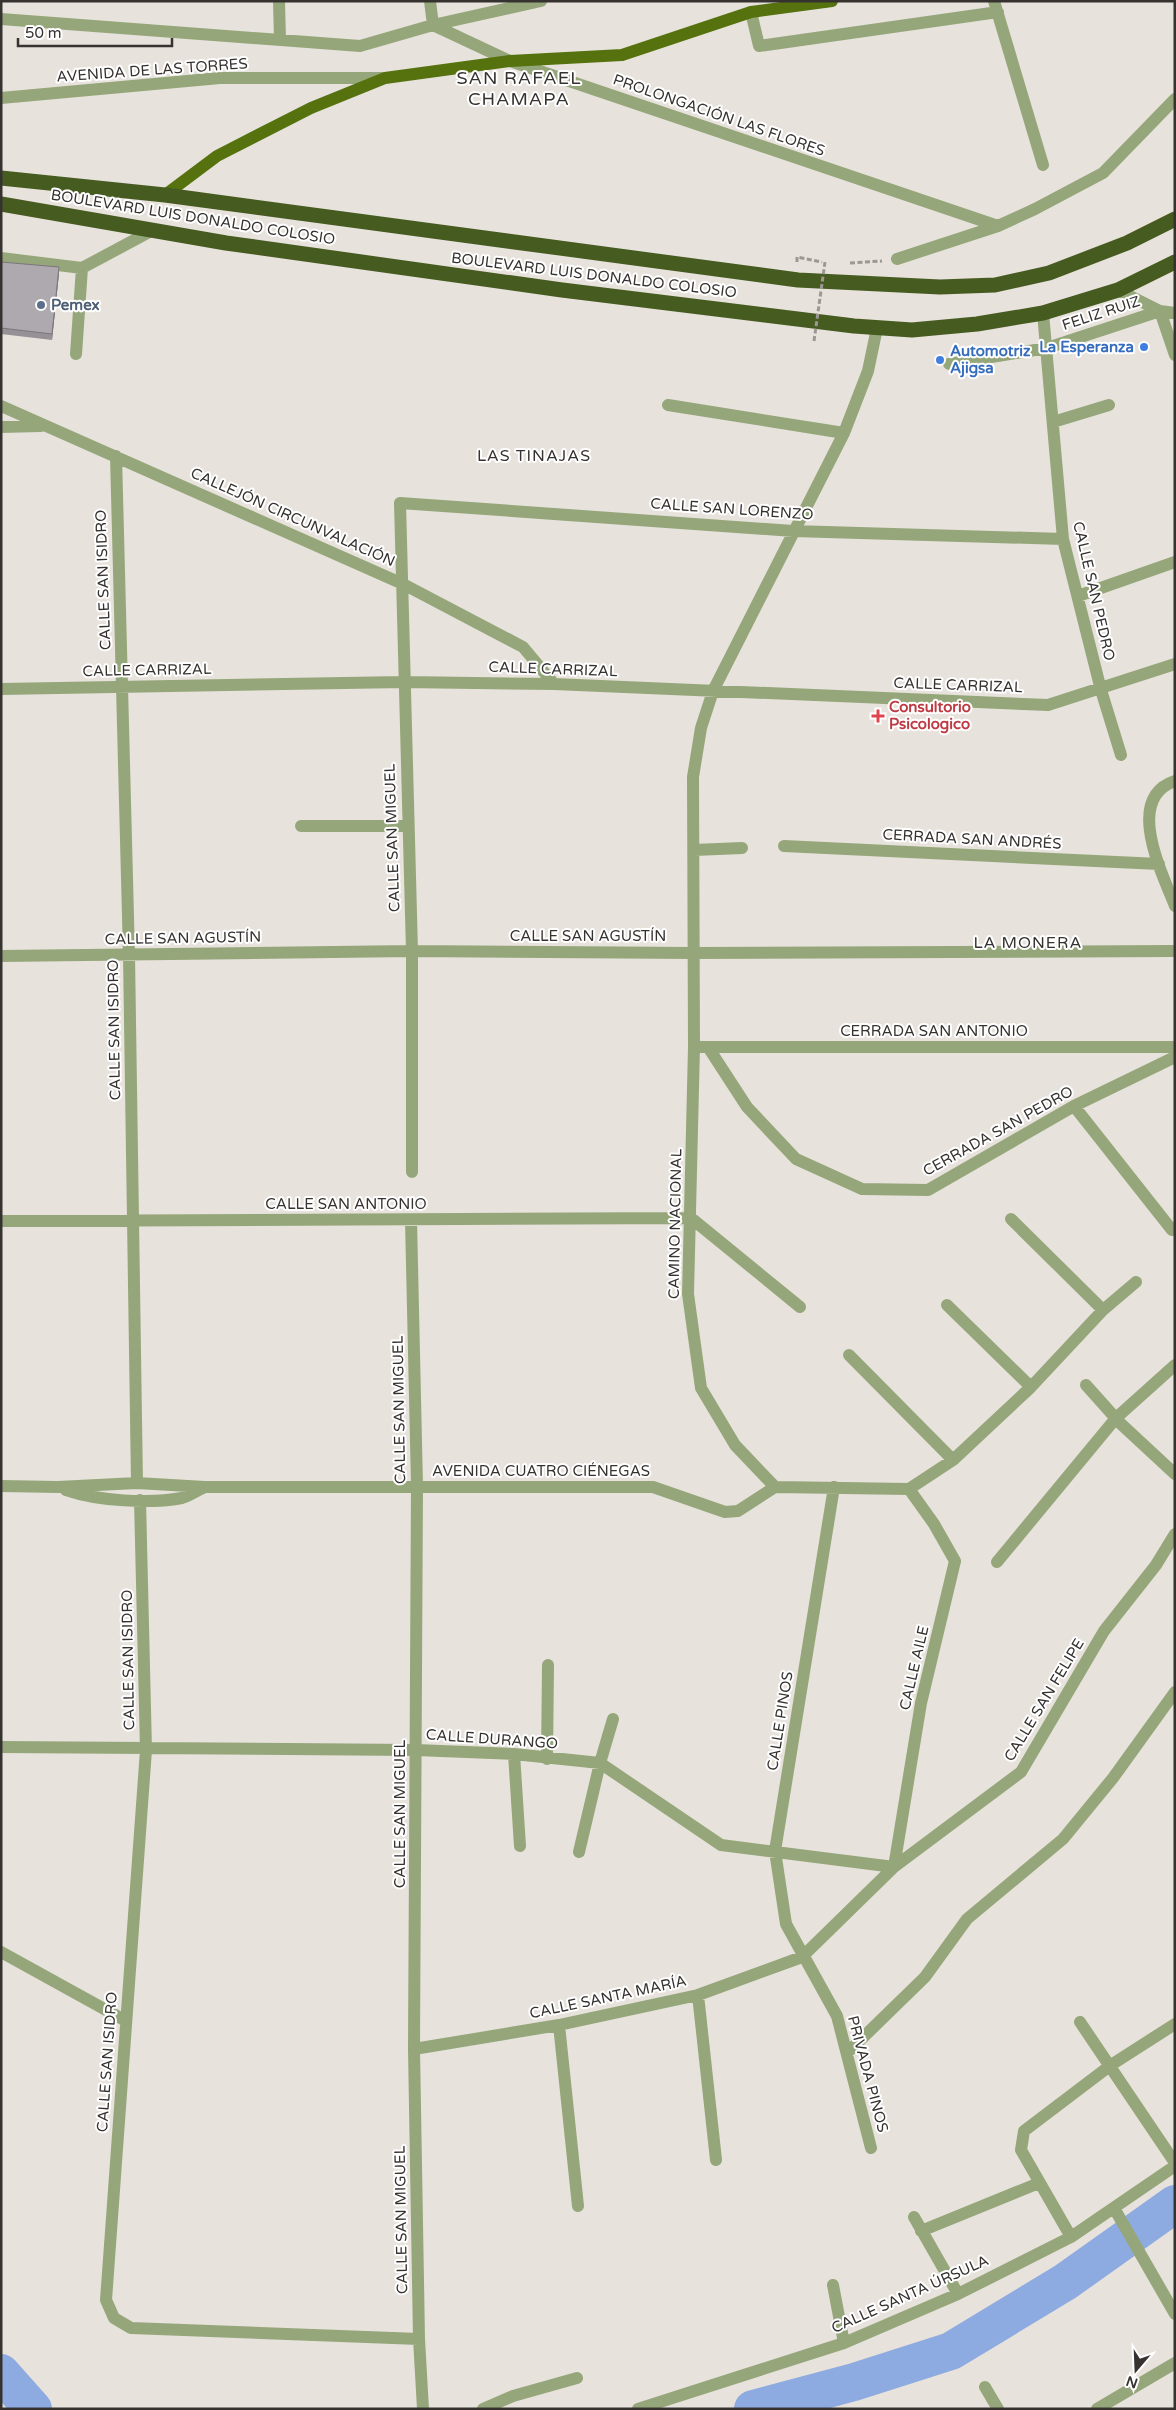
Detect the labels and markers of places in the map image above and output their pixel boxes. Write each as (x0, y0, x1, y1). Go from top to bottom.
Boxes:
place label: Pemex (51, 296, 100, 314)
marker: Pemex (35, 299, 47, 311)
place label: La Esperanza (1039, 338, 1134, 357)
marker: La Esperanza (1138, 341, 1150, 353)
place label: Automotriz Ajigsa (950, 342, 1031, 378)
marker: Automotriz Ajigsa (934, 354, 946, 366)
place label: Consultorio Psicologico (889, 698, 971, 734)
marker: Consultorio Psicologico (871, 709, 885, 723)

